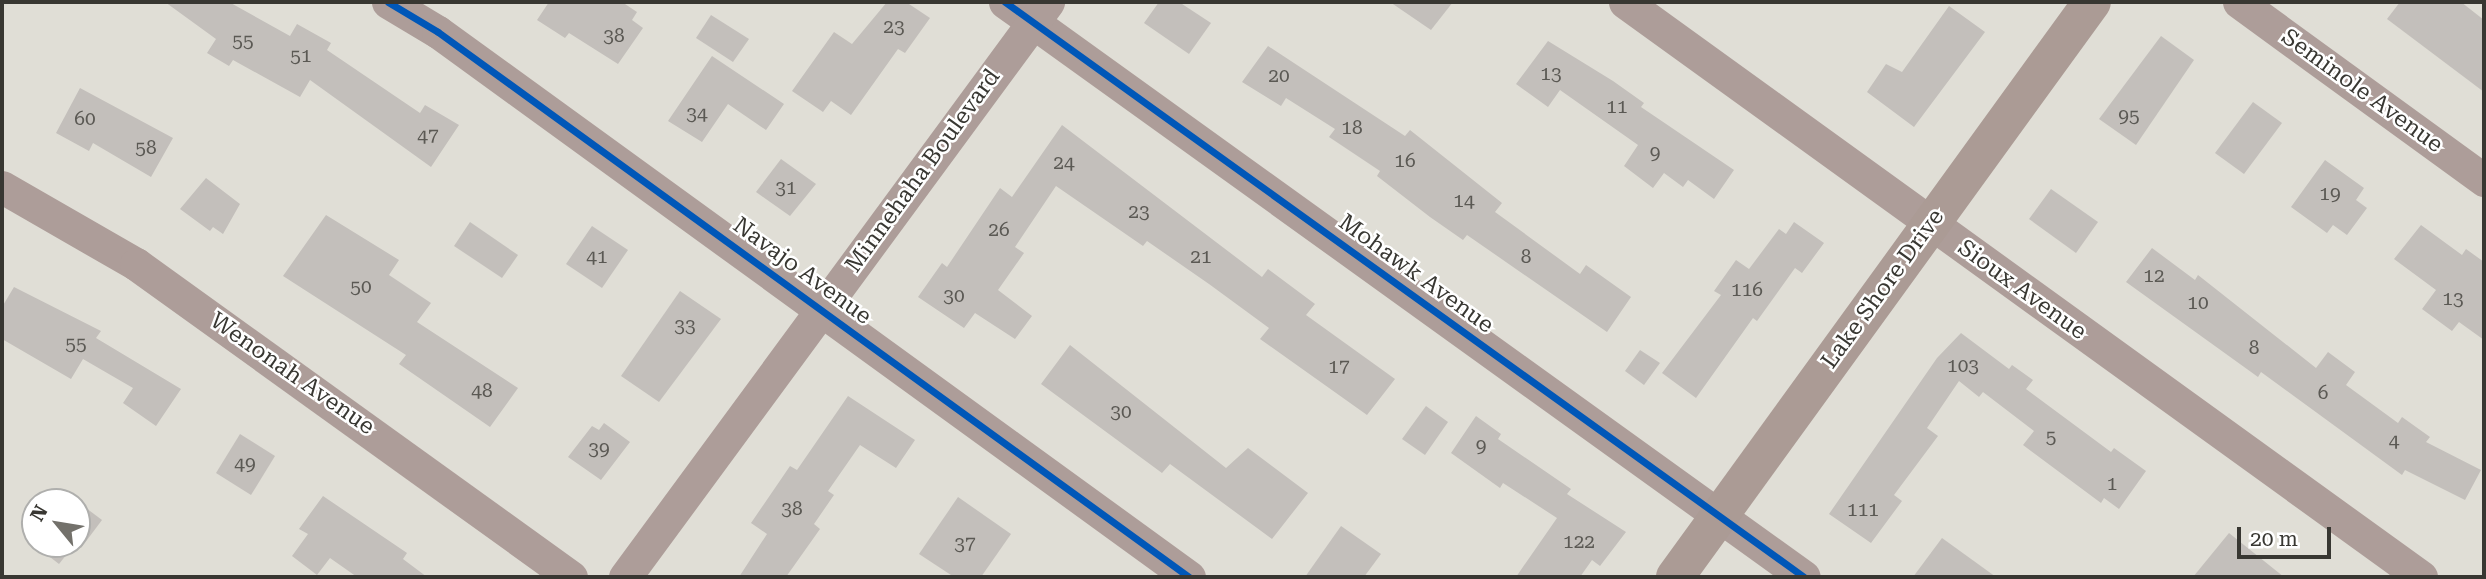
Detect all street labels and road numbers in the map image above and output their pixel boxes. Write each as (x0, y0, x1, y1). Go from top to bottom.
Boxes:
street label: Seminole Avenue (2276, 23, 2448, 159)
street label: Minnehaha Boulevard (840, 64, 1006, 278)
street label: Lake Shore Drive (1816, 204, 1950, 374)
street label: Mohawk Avenue (1333, 209, 1499, 339)
street label: Navajo Avenue (727, 211, 877, 331)
street label: Sioux Avenue (1952, 234, 2092, 346)
street label: Wenonah Avenue (204, 307, 380, 441)

